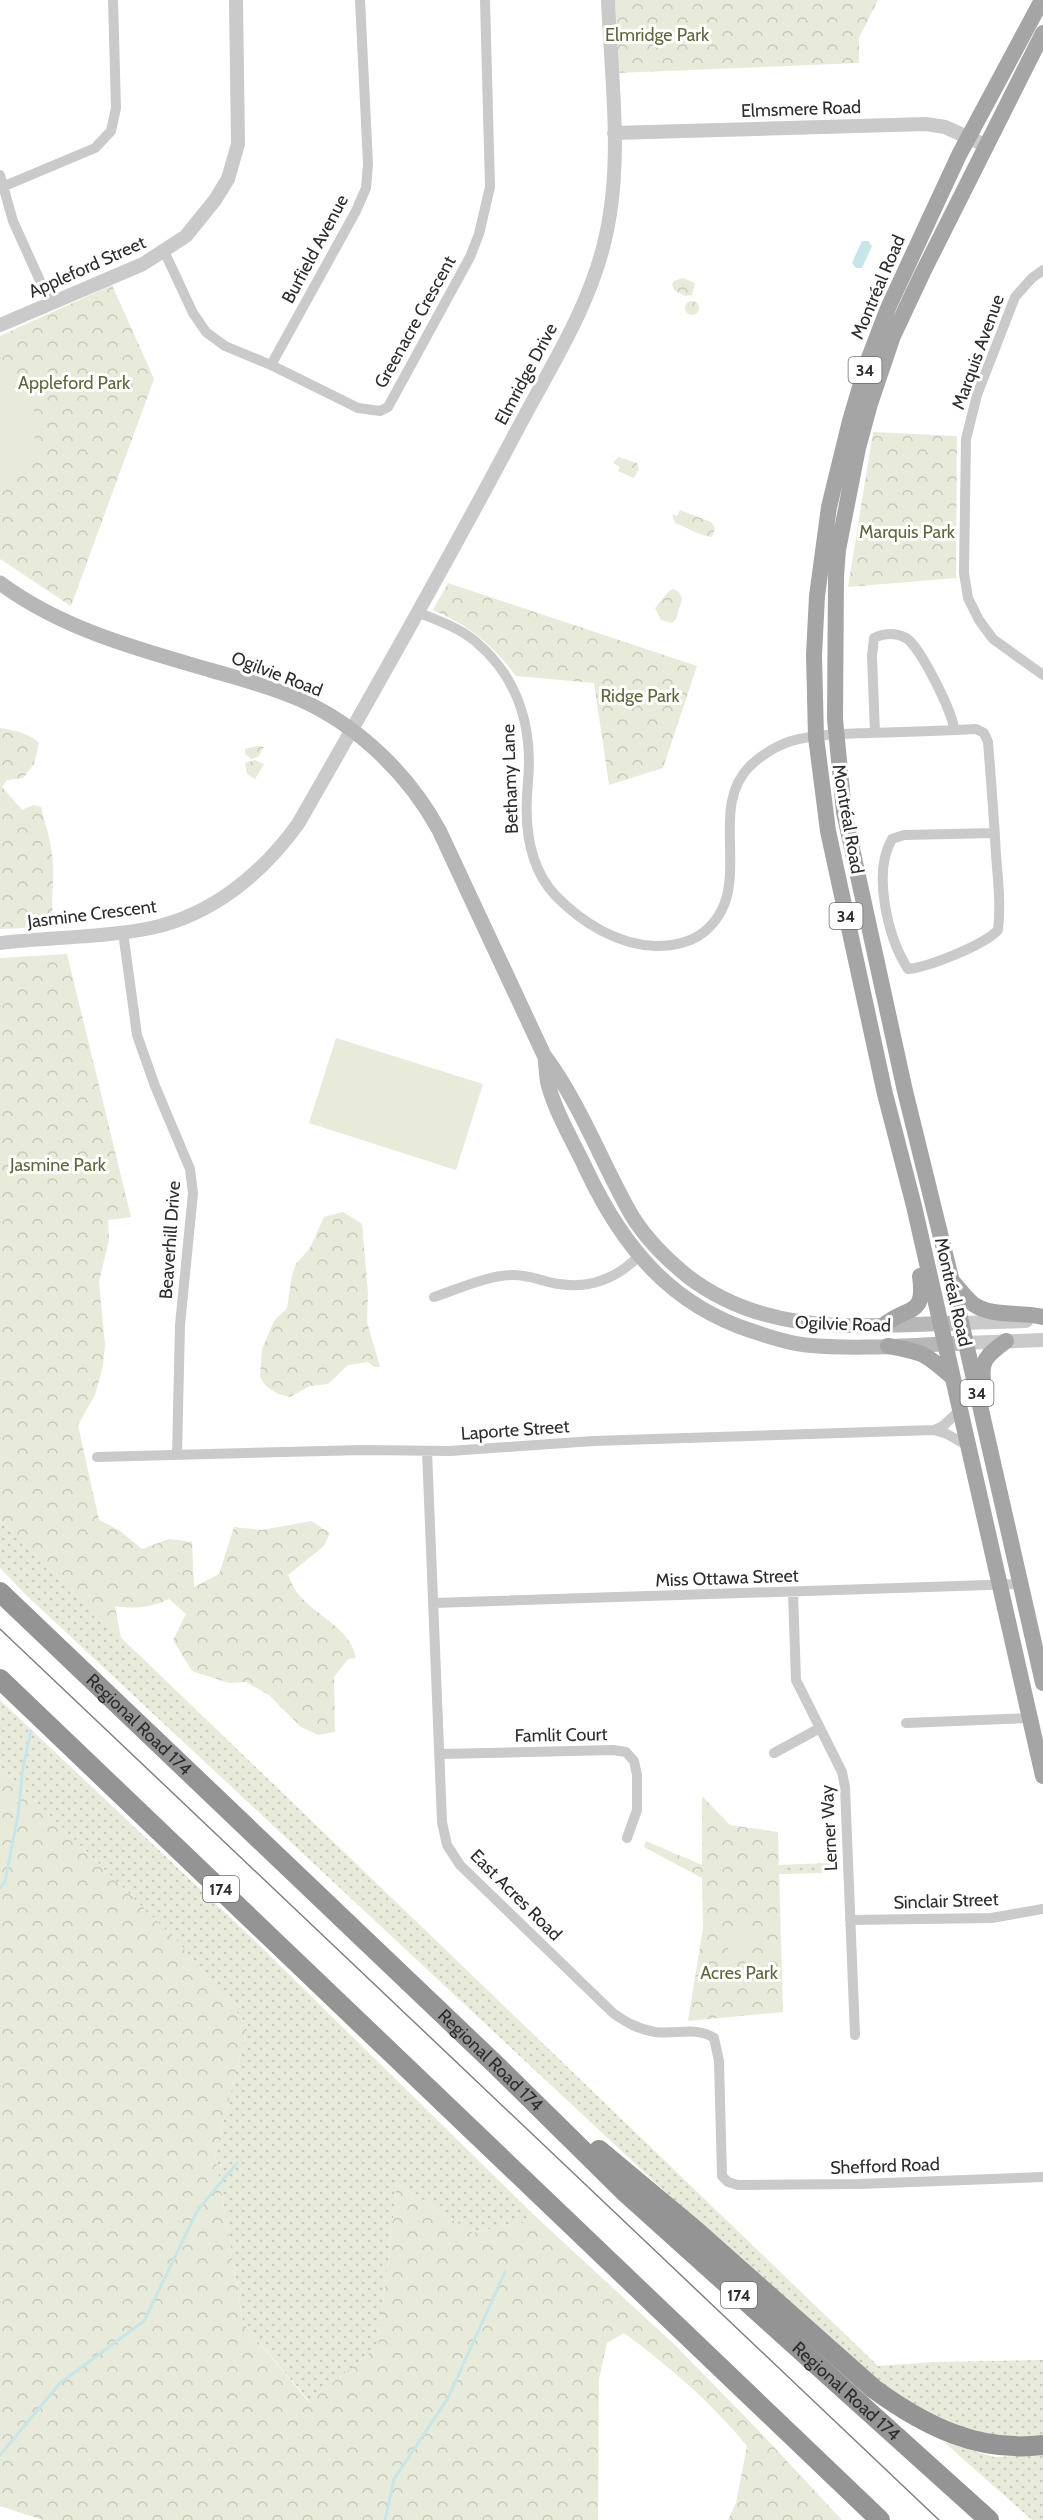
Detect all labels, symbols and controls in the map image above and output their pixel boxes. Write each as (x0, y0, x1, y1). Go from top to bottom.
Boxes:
park label: Elmridge Park (605, 24, 710, 46)
street label: Elmsmere Road (741, 96, 861, 122)
street label: Burfield Avenue (277, 191, 353, 307)
street label: Appleford Street (25, 231, 149, 303)
street label: Montréal Road (846, 232, 910, 342)
street label: Greenacre Crescent (370, 252, 460, 392)
street label: Marquis Avenue (947, 292, 1009, 412)
street label: Elmridge Drive (490, 319, 562, 429)
road number: 34 (848, 357, 882, 383)
park label: Appleford Park (18, 372, 131, 394)
park label: Marquis Park (859, 521, 956, 543)
street label: Ogilvie Road (228, 647, 326, 701)
park label: Ridge Park (600, 685, 681, 707)
street label: Bethamy Lane (497, 724, 523, 834)
street label: Montréal Road (828, 762, 868, 876)
street label: Jasmine Crescent (25, 895, 158, 933)
road number: 34 (830, 903, 862, 929)
park label: Jasmine Park (9, 1154, 107, 1176)
street label: Beaverhill Drive (155, 1180, 185, 1300)
street label: Montréal Road (930, 1235, 976, 1349)
street label: Ogilvie Road (795, 1311, 891, 1337)
road number: 34 (960, 1380, 994, 1406)
street label: Laporte Street (460, 1415, 570, 1445)
street label: Miss Ottawa Street (655, 1565, 799, 1591)
street label: Regional Road 174 (82, 1669, 196, 1780)
street label: Famlit Court (514, 1723, 608, 1747)
street label: Lerner Way (816, 1784, 842, 1872)
street label: East Acres Road (466, 1845, 566, 1945)
road number: 174 (203, 1876, 239, 1902)
street label: Sinclair Street (893, 1888, 999, 1914)
park label: Acres Park (700, 1962, 779, 1984)
street label: Regional Road 174 (433, 2004, 548, 2116)
street label: Shefford Road (830, 2153, 940, 2179)
road number: 174 (721, 2282, 757, 2308)
street label: Regional Road 174 (788, 2337, 905, 2445)

